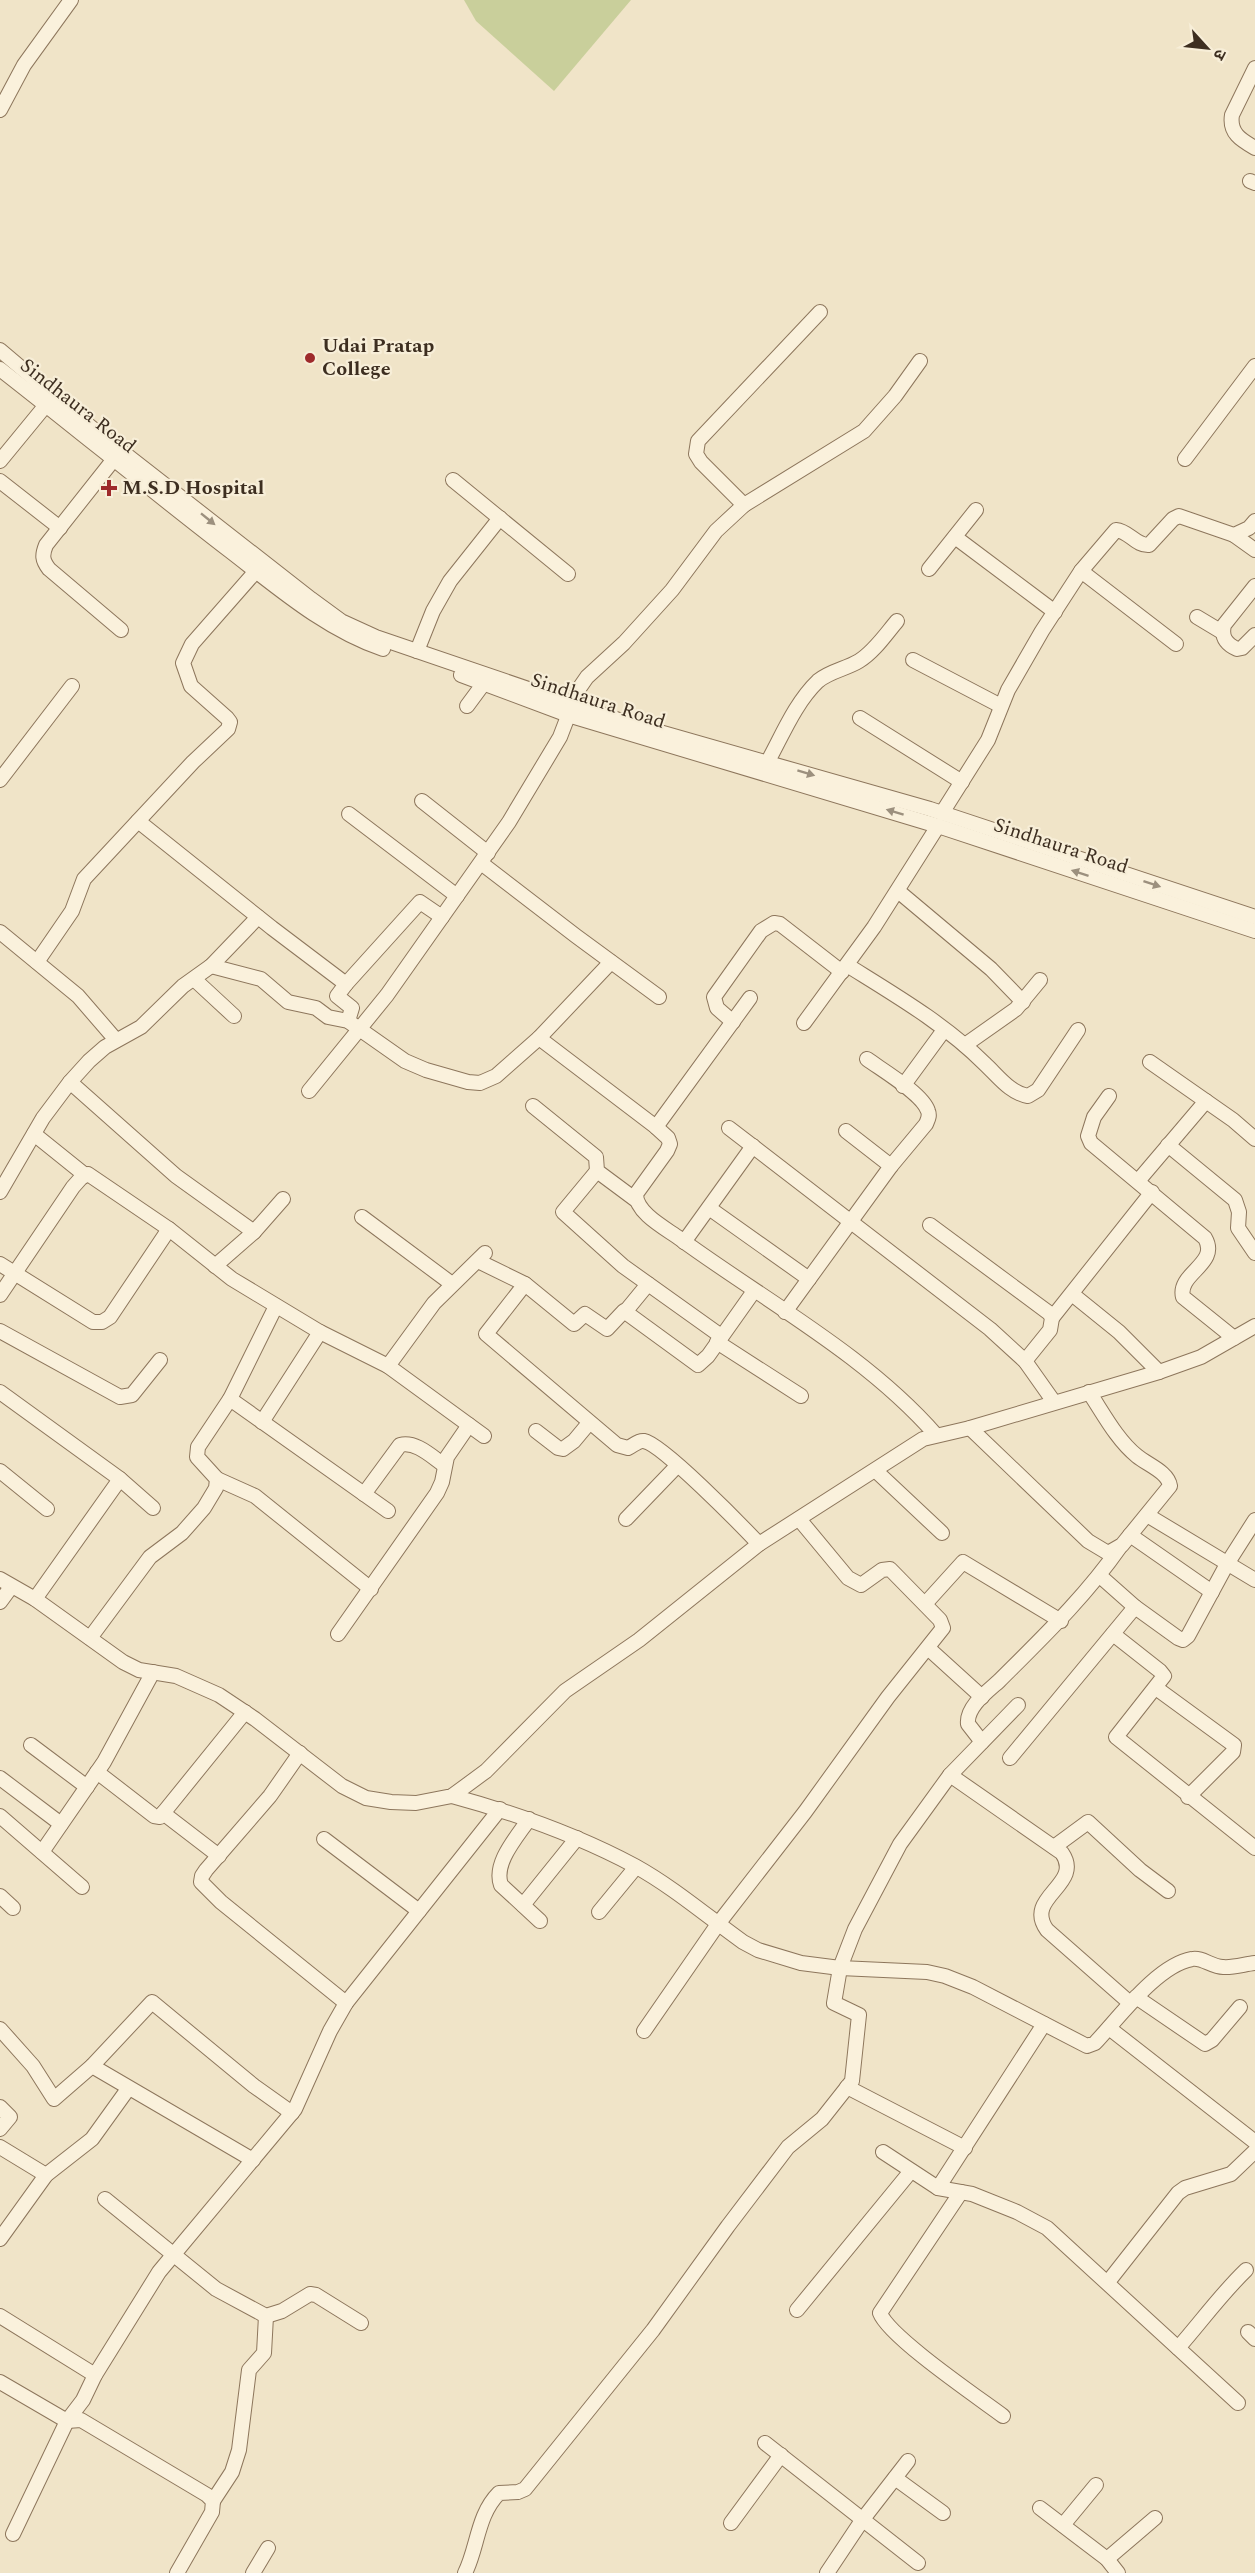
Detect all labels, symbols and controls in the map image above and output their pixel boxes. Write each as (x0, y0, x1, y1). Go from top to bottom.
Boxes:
north arrow (1177, 18, 1237, 78)
text: उ (1206, 45, 1232, 65)
place label: Udai Pratap College (322, 331, 434, 384)
street label: Sindhaura Road (14, 351, 142, 461)
marker: Udai Pratap College (303, 351, 317, 365)
place label: M.S.D Hospital (122, 473, 264, 503)
marker: M.S.D Hospital (100, 479, 118, 497)
one-way arrow (201, 513, 216, 525)
street label: Sindhaura Road (527, 665, 669, 737)
one-way arrow (797, 769, 815, 778)
one-way arrow (886, 807, 904, 816)
street label: Sindhaura Road (990, 810, 1132, 882)
one-way arrow (1071, 867, 1089, 877)
one-way arrow (1143, 880, 1161, 889)

